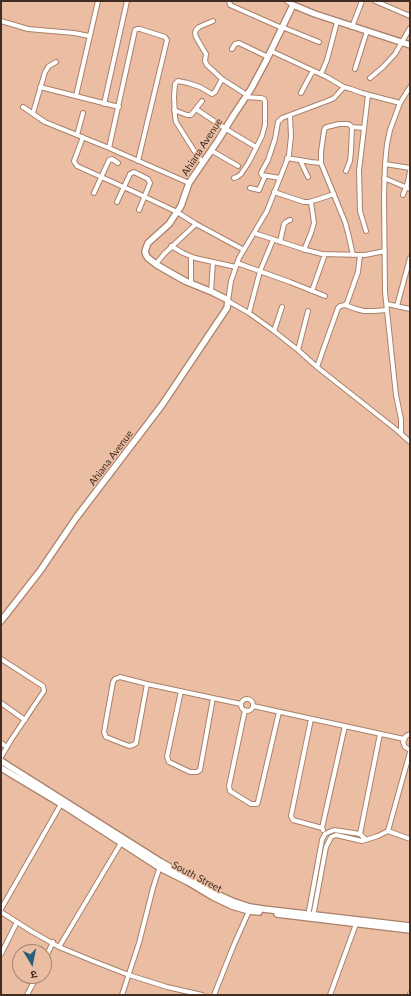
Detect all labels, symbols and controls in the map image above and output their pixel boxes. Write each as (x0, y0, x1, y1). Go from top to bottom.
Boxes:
street label: Ahiana Avenue (179, 116, 225, 178)
street label: Ahiana Avenue (86, 428, 136, 488)
street label: South Street (170, 859, 224, 895)
north arrow (12, 944, 52, 984)
text: उ (30, 968, 38, 982)

